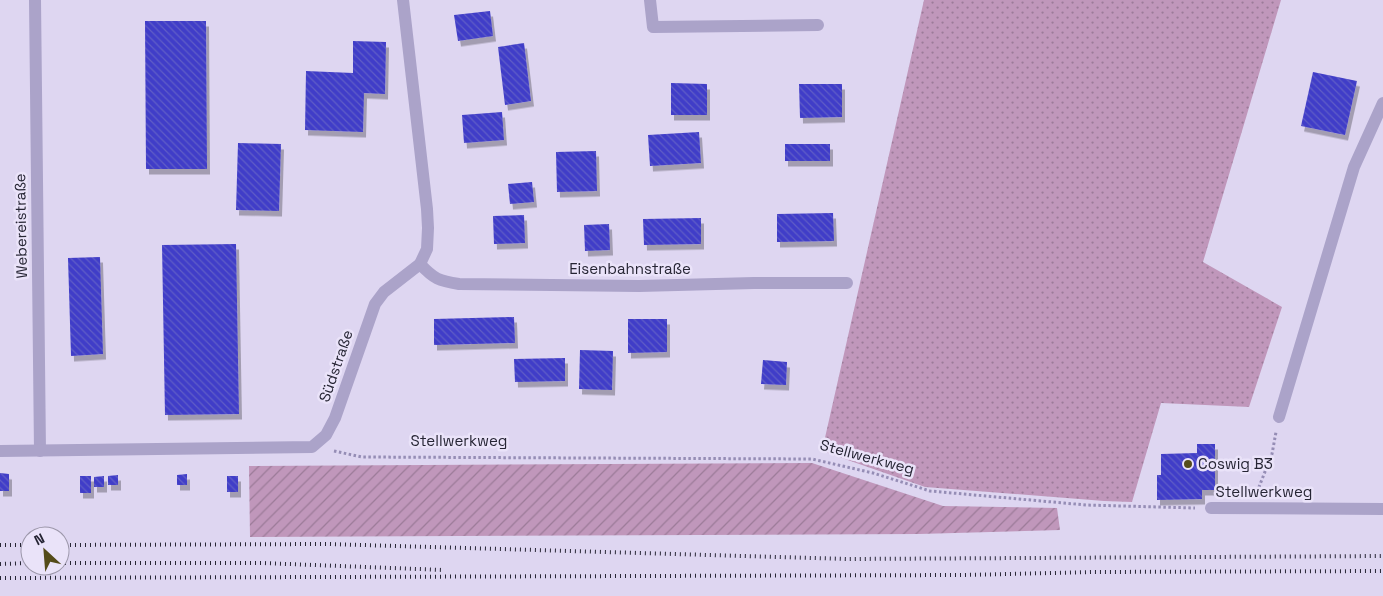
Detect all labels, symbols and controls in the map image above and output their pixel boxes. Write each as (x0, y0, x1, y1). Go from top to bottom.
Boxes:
street label: Webereistraße (10, 173, 31, 279)
street label: Eisenbahnstraße (569, 259, 691, 278)
street label: Südstraße (314, 327, 357, 404)
street label: Stellwerkweg (411, 431, 507, 450)
street label: Stellwerkweg (818, 435, 916, 478)
place label: Coswig B3 (1198, 454, 1273, 473)
marker: Coswig B3 (1182, 458, 1194, 470)
street label: Stellwerkweg (1216, 482, 1312, 501)
north arrow (20, 526, 70, 576)
text: N (31, 529, 47, 549)

